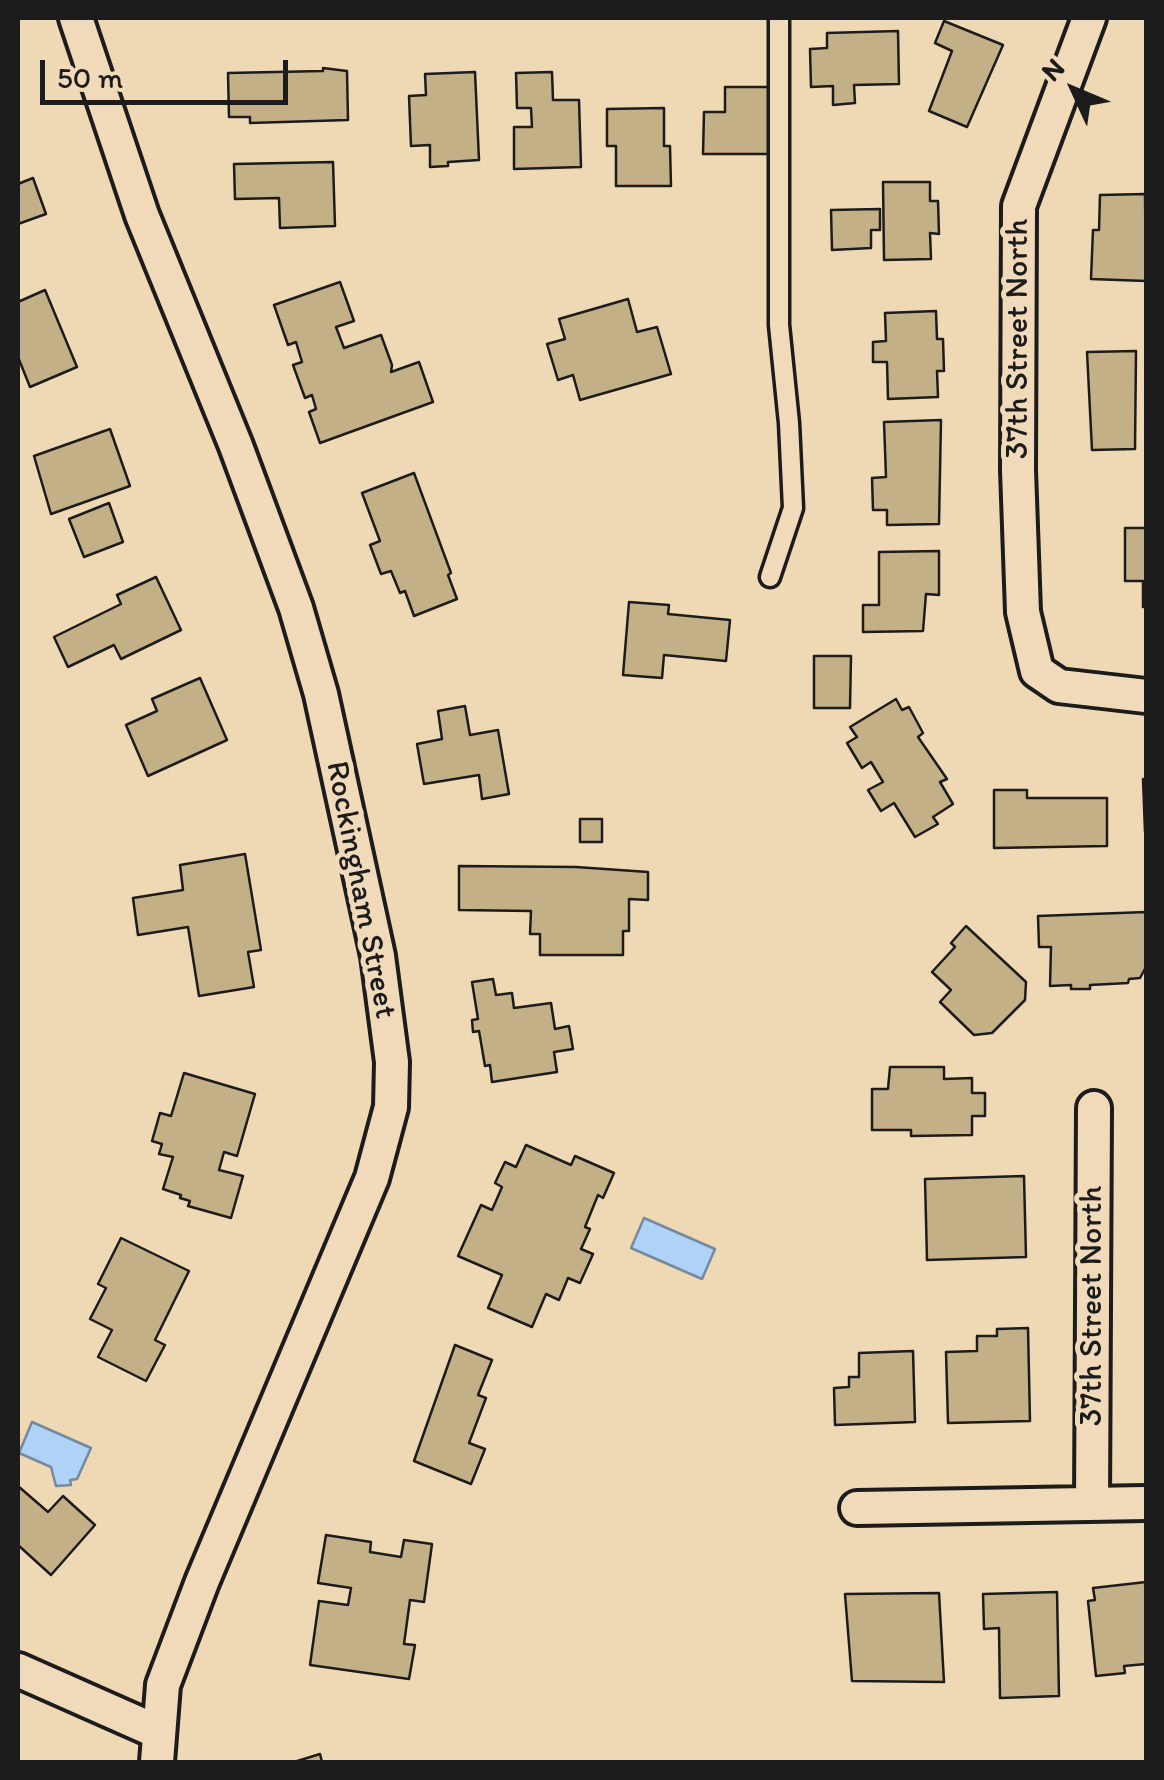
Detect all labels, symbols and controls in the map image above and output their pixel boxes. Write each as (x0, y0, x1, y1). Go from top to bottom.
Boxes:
scale bar (45, 40, 292, 102)
north arrow (1024, 40, 1124, 140)
text: N (1034, 51, 1071, 88)
text: 50 m (57, 59, 123, 96)
street label: 37th Street North (1000, 219, 1038, 459)
street label: Rockingham Street (316, 758, 404, 1022)
street label: 37th Street North (1074, 1186, 1112, 1426)

